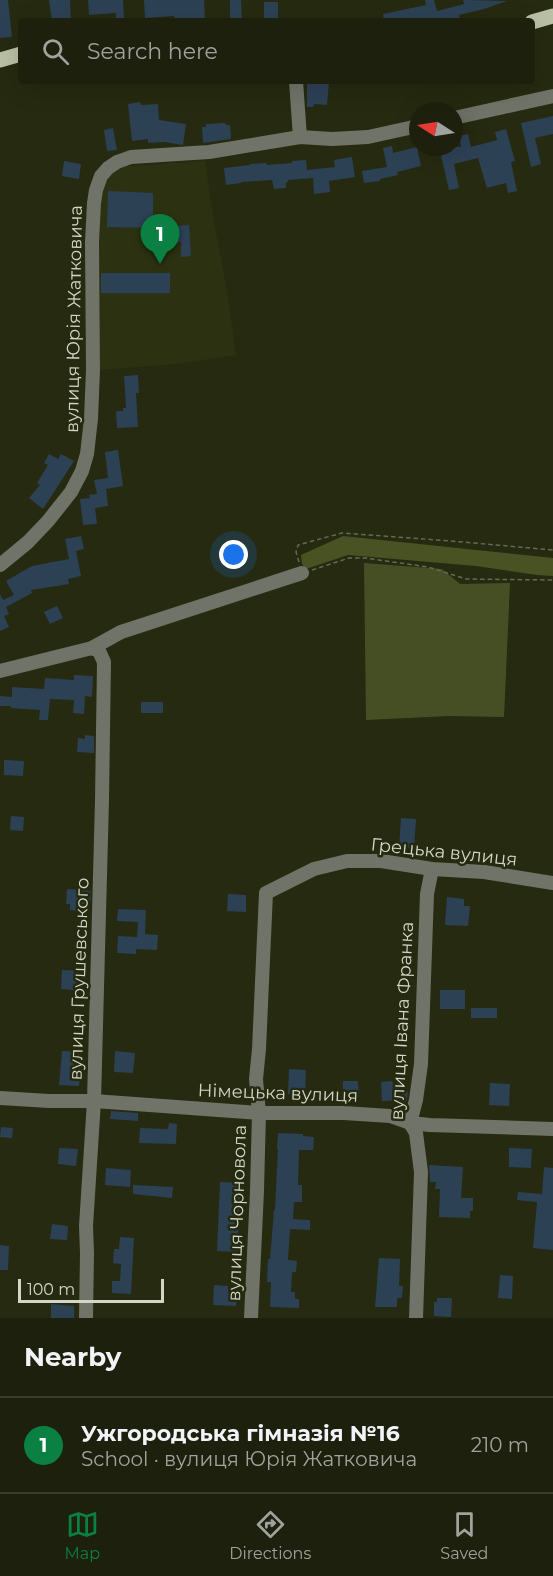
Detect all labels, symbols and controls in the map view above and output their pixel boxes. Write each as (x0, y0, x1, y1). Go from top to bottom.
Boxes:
search box (18, 18, 535, 84)
icon: search (39, 35, 72, 68)
text: Search here (87, 38, 218, 65)
north arrow (409, 102, 463, 156)
street label: вулиця Юрія Жатковича (61, 205, 87, 433)
pin: 1 (140, 214, 180, 264)
your location (219, 540, 248, 569)
street label: Грецька вулиця (370, 833, 518, 871)
street label: вулиця Грушевського (64, 877, 94, 1081)
street label: вулиця Івана Франка (386, 921, 418, 1121)
street label: Німецька вулиця (197, 1079, 359, 1107)
street label: вулиця Чорновола (223, 1124, 251, 1302)
scale bar (18, 1276, 164, 1304)
text: 100 m (27, 1280, 75, 1299)
text: Nearby (24, 1341, 121, 1373)
text: Ужгородська гімназія №16 (81, 1420, 400, 1447)
text: 1 (40, 1433, 47, 1457)
text: 210 m (471, 1433, 529, 1457)
text: School · вулиця Юрія Жатковича (81, 1447, 417, 1471)
tab: Map (65, 1508, 100, 1563)
tab: Directions (229, 1508, 311, 1563)
tab: Saved (440, 1508, 488, 1563)

